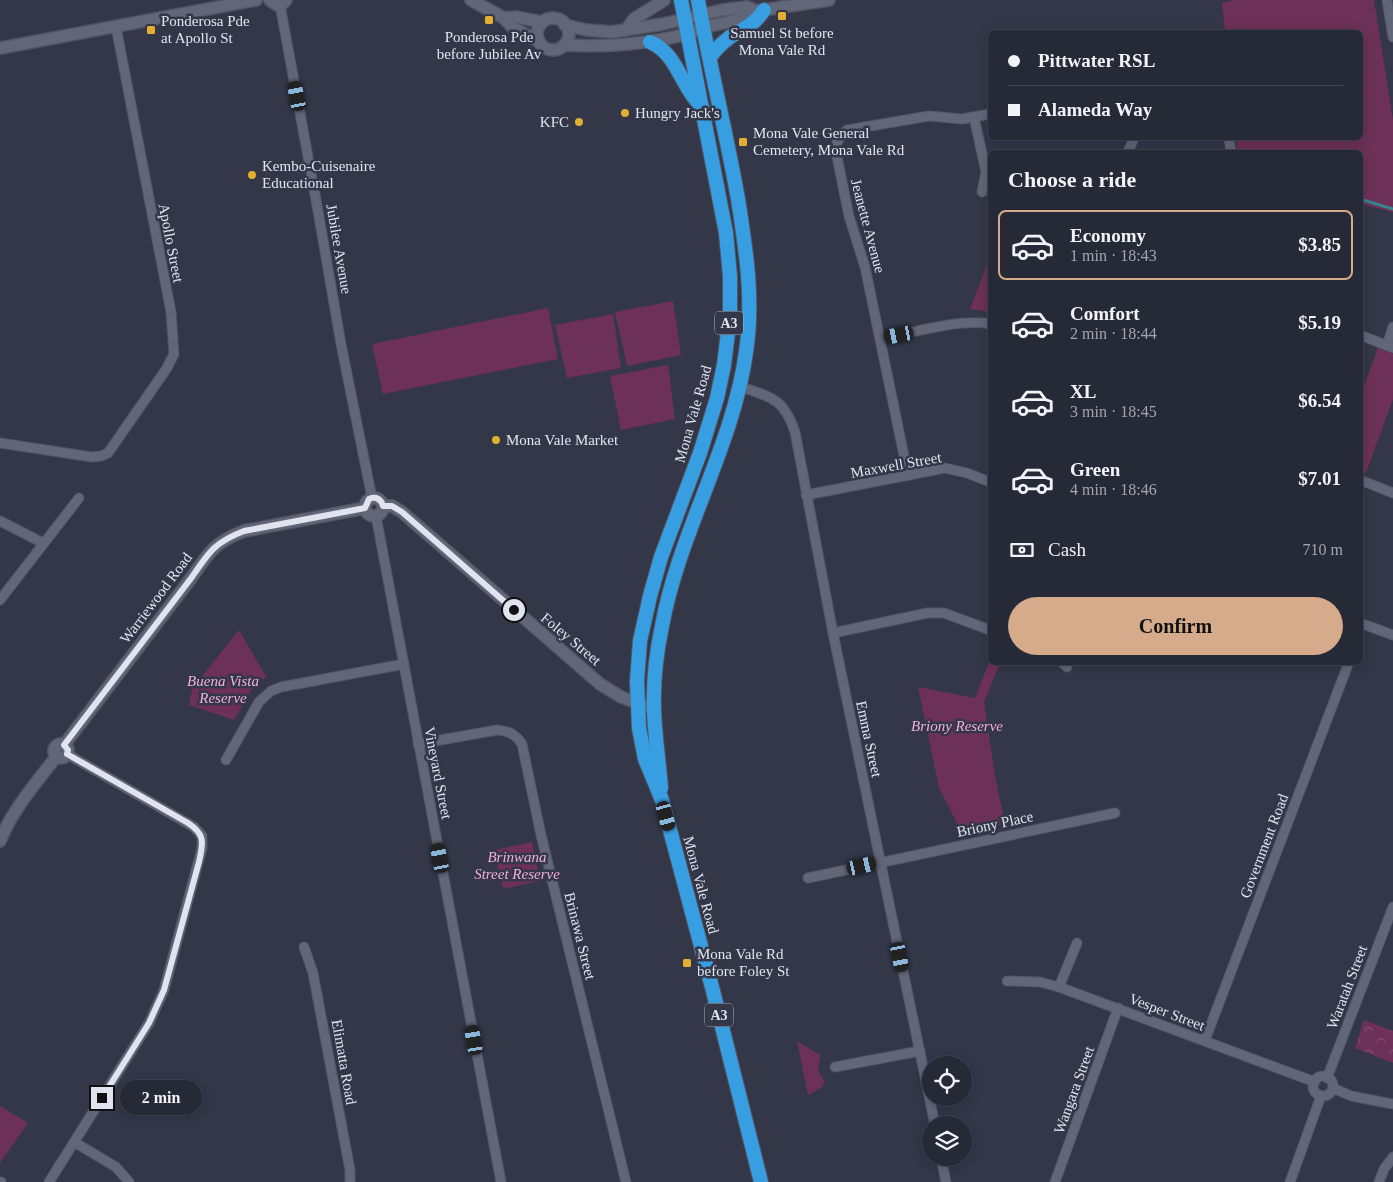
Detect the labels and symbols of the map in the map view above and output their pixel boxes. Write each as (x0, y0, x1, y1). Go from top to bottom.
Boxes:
marker: Samuel St before Mona Vale Rd (776, 10, 788, 22)
place label: Ponderosa Pde at Apollo St (161, 13, 250, 46)
marker: Ponderosa Pde before Jubilee Av (483, 14, 495, 26)
marker: Ponderosa Pde at Apollo St (145, 24, 157, 36)
place label: Samuel St before Mona Vale Rd (730, 25, 834, 58)
place label: Ponderosa Pde before Jubilee Av (437, 29, 542, 62)
car (286, 80, 307, 112)
place label: Hungry Jack's (635, 105, 720, 121)
marker: Hungry Jack's (619, 107, 631, 119)
place label: KFC (540, 114, 569, 130)
marker: KFC (573, 116, 585, 128)
place label: Mona Vale General Cemetery, Mona Vale Rd (753, 125, 905, 158)
marker: Mona Vale General Cemetery, Mona Vale Rd (737, 136, 749, 148)
place label: Kembo-Cuisenaire Educational (262, 158, 376, 191)
marker: Kembo-Cuisenaire Educational (246, 169, 258, 181)
street label: Jeanette Avenue (848, 177, 888, 275)
street label: Apollo Street (155, 202, 187, 285)
street label: Jubilee Avenue (323, 203, 355, 296)
road number: A3 (715, 312, 743, 334)
car (882, 325, 915, 345)
street label: Mona Vale Road (671, 363, 715, 465)
place label: Mona Vale Market (506, 432, 619, 448)
marker: Mona Vale Market (490, 434, 502, 446)
street label: Maxwell Street (849, 449, 944, 481)
street label: Warriewood Road (117, 549, 196, 646)
route start (503, 599, 525, 621)
street label: Foley Street (538, 609, 605, 669)
park label: Buena Vista Reserve (187, 673, 259, 706)
street label: Emma Street (853, 699, 885, 780)
park label: Briony Reserve (911, 718, 1003, 734)
street label: Vineyard Street (421, 726, 455, 821)
street label: Government Road (1237, 791, 1291, 900)
car (654, 800, 677, 832)
street label: Briony Place (955, 808, 1035, 840)
street label: Mona Vale Road (680, 834, 722, 936)
car (429, 842, 450, 874)
park label: Brinwana Street Reserve (474, 849, 560, 882)
car (845, 855, 878, 877)
street label: Brinawa Street (561, 891, 599, 982)
car (889, 941, 910, 973)
street label: Waratah Street (1324, 942, 1371, 1031)
place label: Mona Vale Rd before Foley St (697, 946, 790, 979)
marker: Mona Vale Rd before Foley St (681, 957, 693, 969)
street label: Vesper Street (1127, 990, 1208, 1034)
road number: A3 (705, 1004, 733, 1026)
street label: Elimatta Road (329, 1018, 359, 1106)
car (464, 1024, 483, 1056)
street label: Wangara Street (1051, 1043, 1097, 1136)
callout: 2 min (120, 1080, 202, 1116)
route end (91, 1087, 113, 1109)

